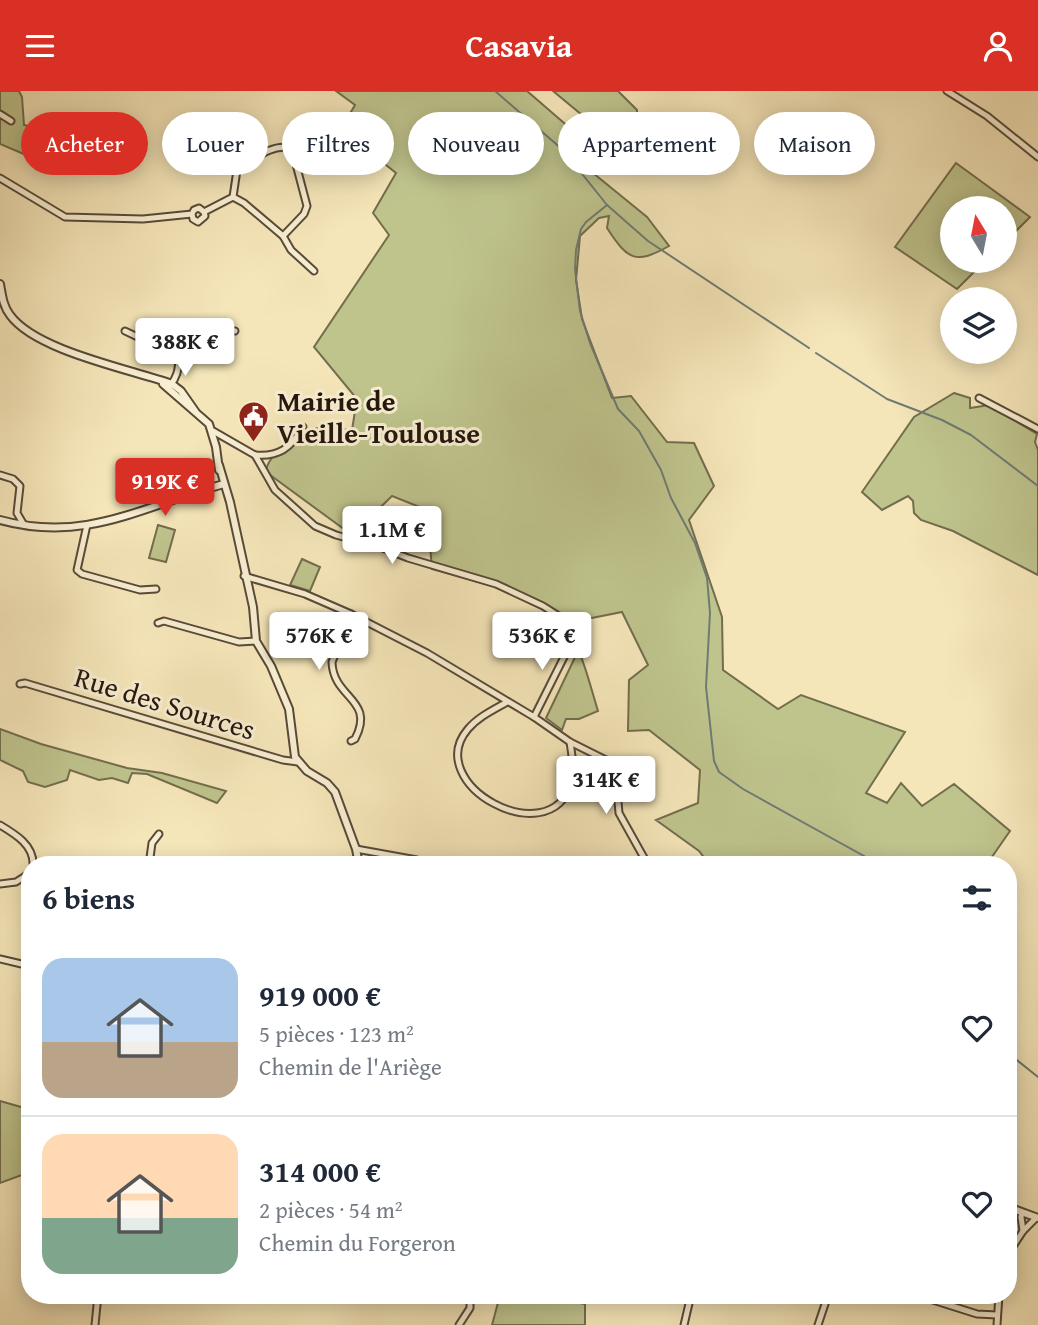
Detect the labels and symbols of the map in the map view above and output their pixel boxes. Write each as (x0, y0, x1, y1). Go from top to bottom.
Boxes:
north arrow (940, 196, 1017, 273)
pin: 388K € (128, 319, 242, 378)
place label: Mairie de Vieille-Toulouse (277, 380, 480, 453)
public building icon: Mairie de Vieille-Toulouse (237, 400, 271, 444)
pin: 919K € (108, 459, 222, 518)
pin: 1.1M € (335, 507, 449, 566)
pin: 576K € (262, 613, 376, 672)
pin: 536K € (485, 613, 599, 672)
street label: Rue des Sources (70, 656, 260, 749)
pin: 314K € (549, 757, 663, 816)

